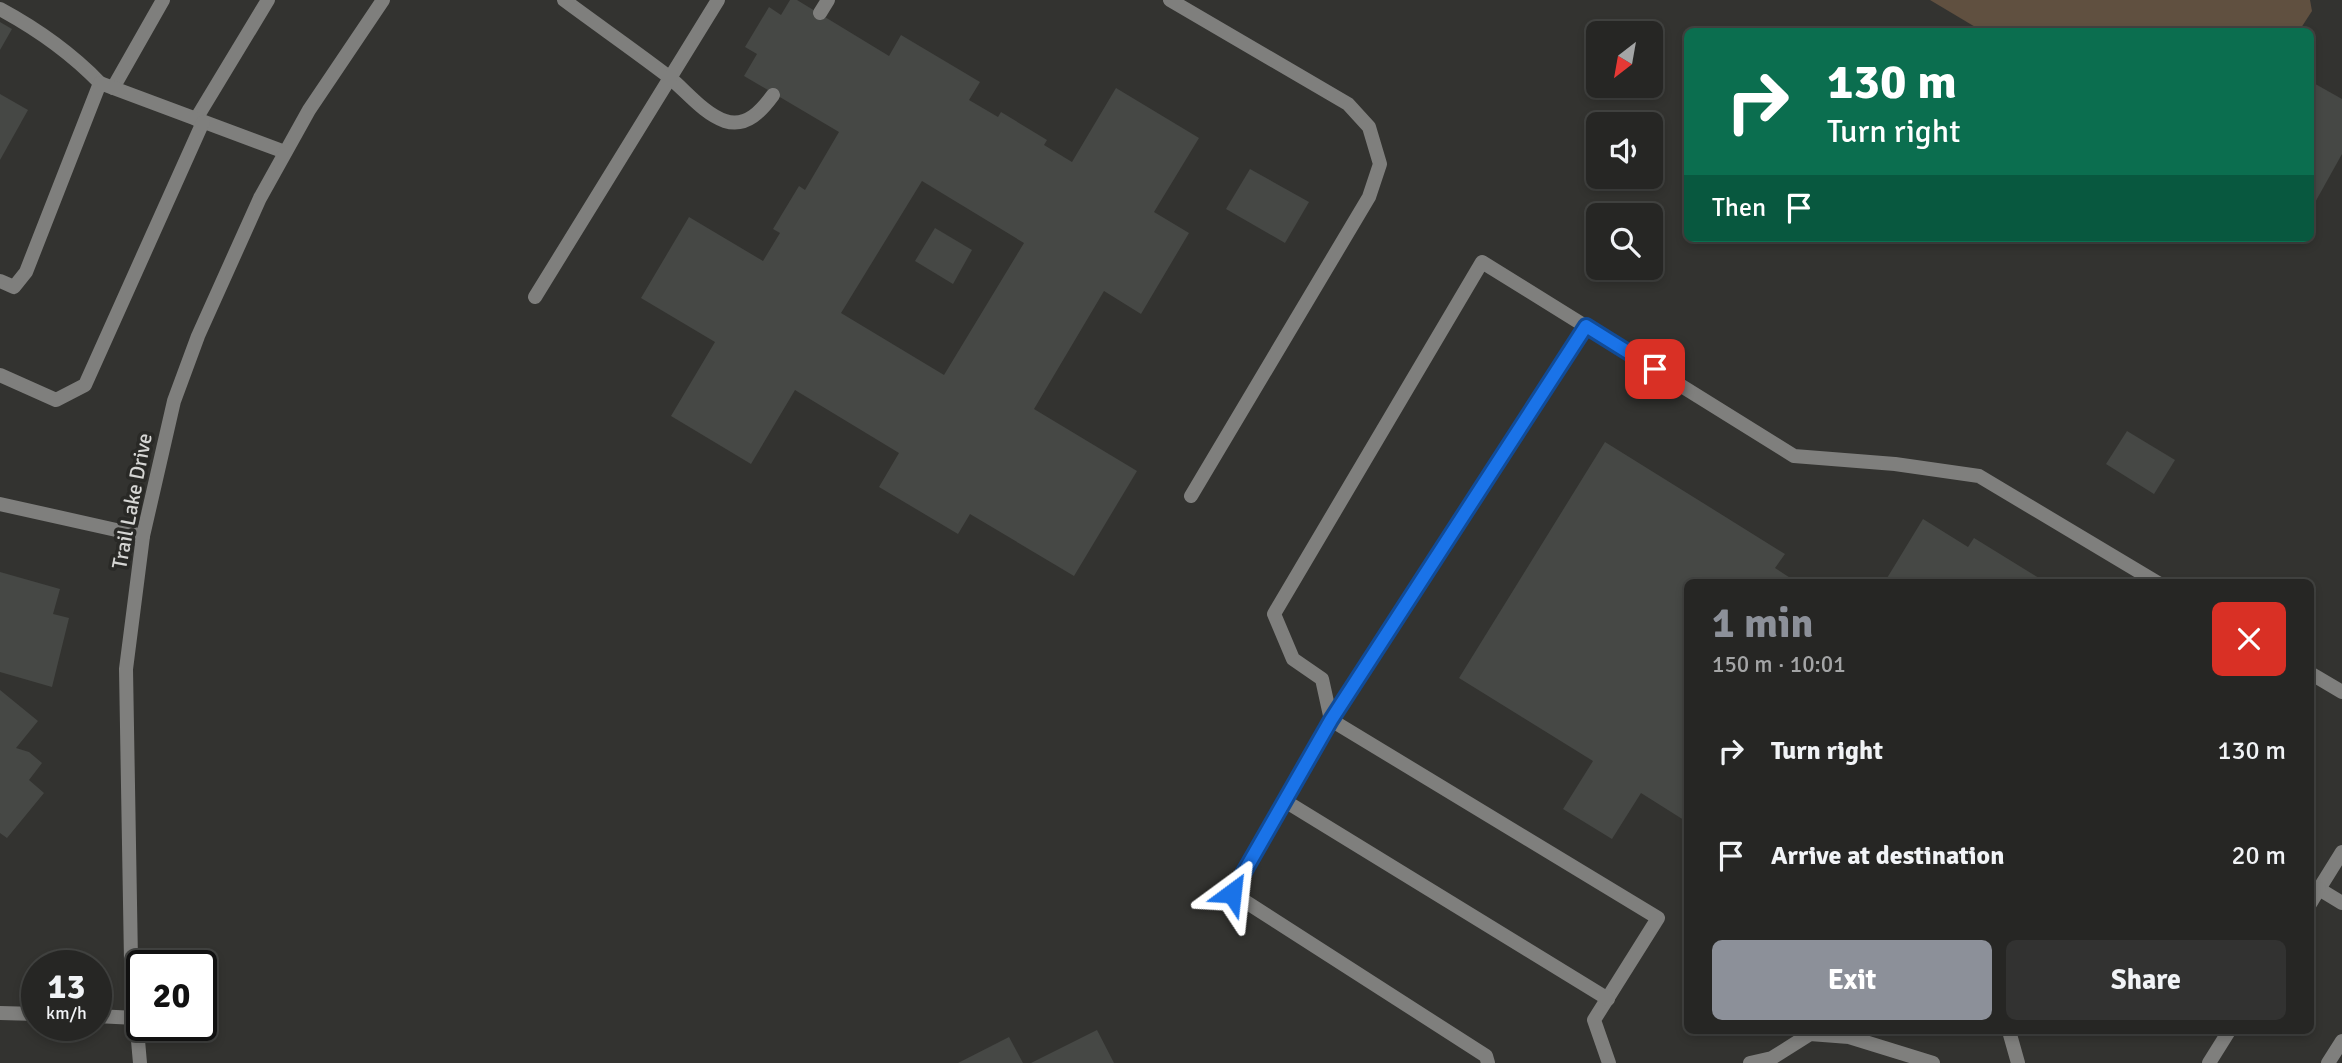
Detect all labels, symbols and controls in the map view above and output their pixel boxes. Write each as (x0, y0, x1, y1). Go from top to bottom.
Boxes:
north arrow (1586, 21, 1662, 98)
map controls (1586, 21, 1663, 280)
text: 130 m (1827, 52, 1957, 112)
icon: right (1712, 56, 1803, 147)
button: sound (1586, 112, 1663, 189)
text: Turn right (1827, 112, 1960, 151)
icon: arrive (1780, 189, 1818, 227)
text: Then (1712, 192, 1766, 224)
button: search (1586, 203, 1663, 280)
pin (1625, 339, 1685, 399)
icon: arrive (1636, 350, 1674, 388)
street label: Trail Lake Drive (106, 431, 158, 571)
text: 1 min (1712, 598, 1813, 649)
button: close (2212, 602, 2286, 676)
text: 150 m · 10:01 (1712, 650, 1846, 679)
icon: right (1712, 732, 1750, 770)
text: Turn right (1771, 735, 1883, 767)
text: 130 m (2217, 735, 2286, 767)
icon: arrive (1712, 837, 1750, 875)
text: Arrive at destination (1771, 840, 2004, 872)
text: 20 m (2231, 840, 2286, 872)
position arrow (1195, 856, 1269, 930)
button: Exit (1712, 940, 1992, 1020)
button: Share (2006, 940, 2286, 1020)
speed limit sign: 20 (126, 950, 217, 1041)
text: 13 (48, 965, 85, 1008)
text: km/h (46, 1002, 87, 1024)

